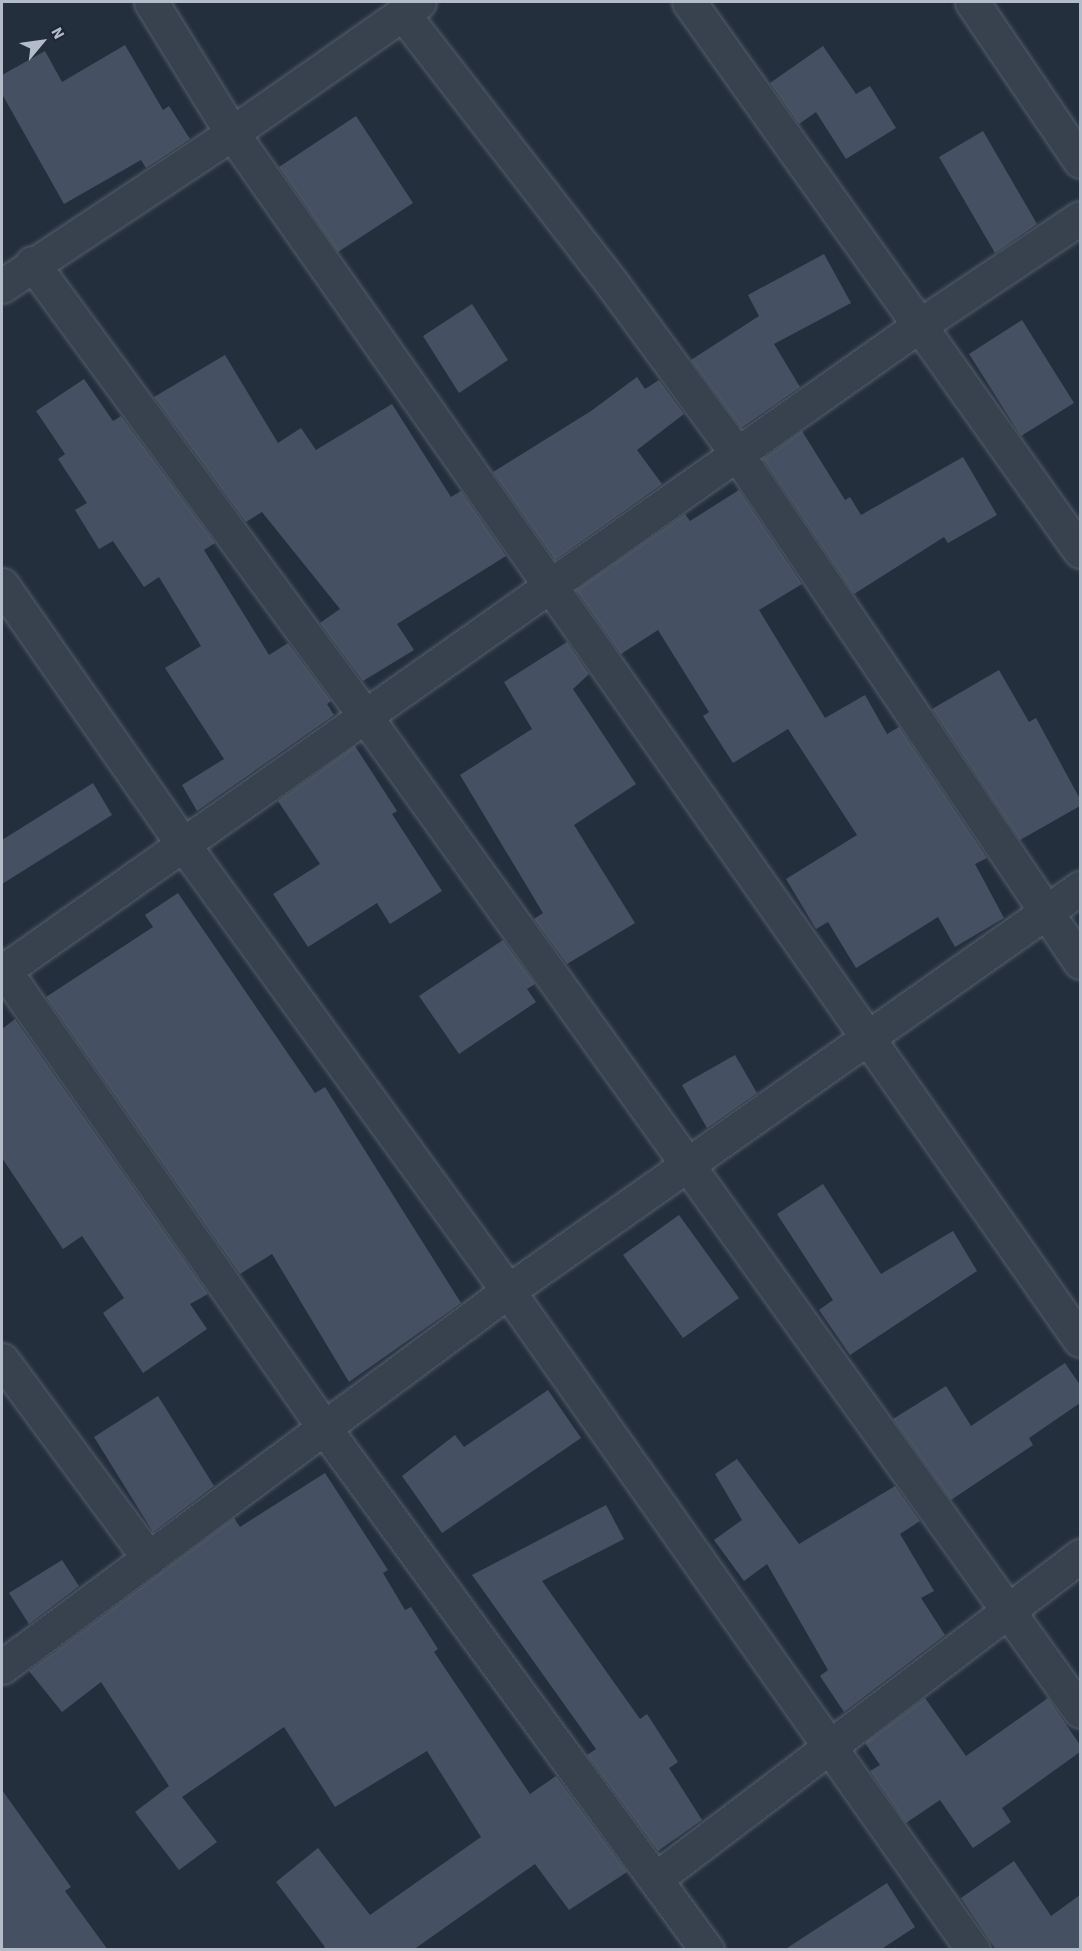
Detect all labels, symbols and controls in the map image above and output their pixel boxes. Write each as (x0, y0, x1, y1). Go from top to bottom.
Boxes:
north arrow (12, 12, 72, 72)
text: N (46, 23, 70, 43)

